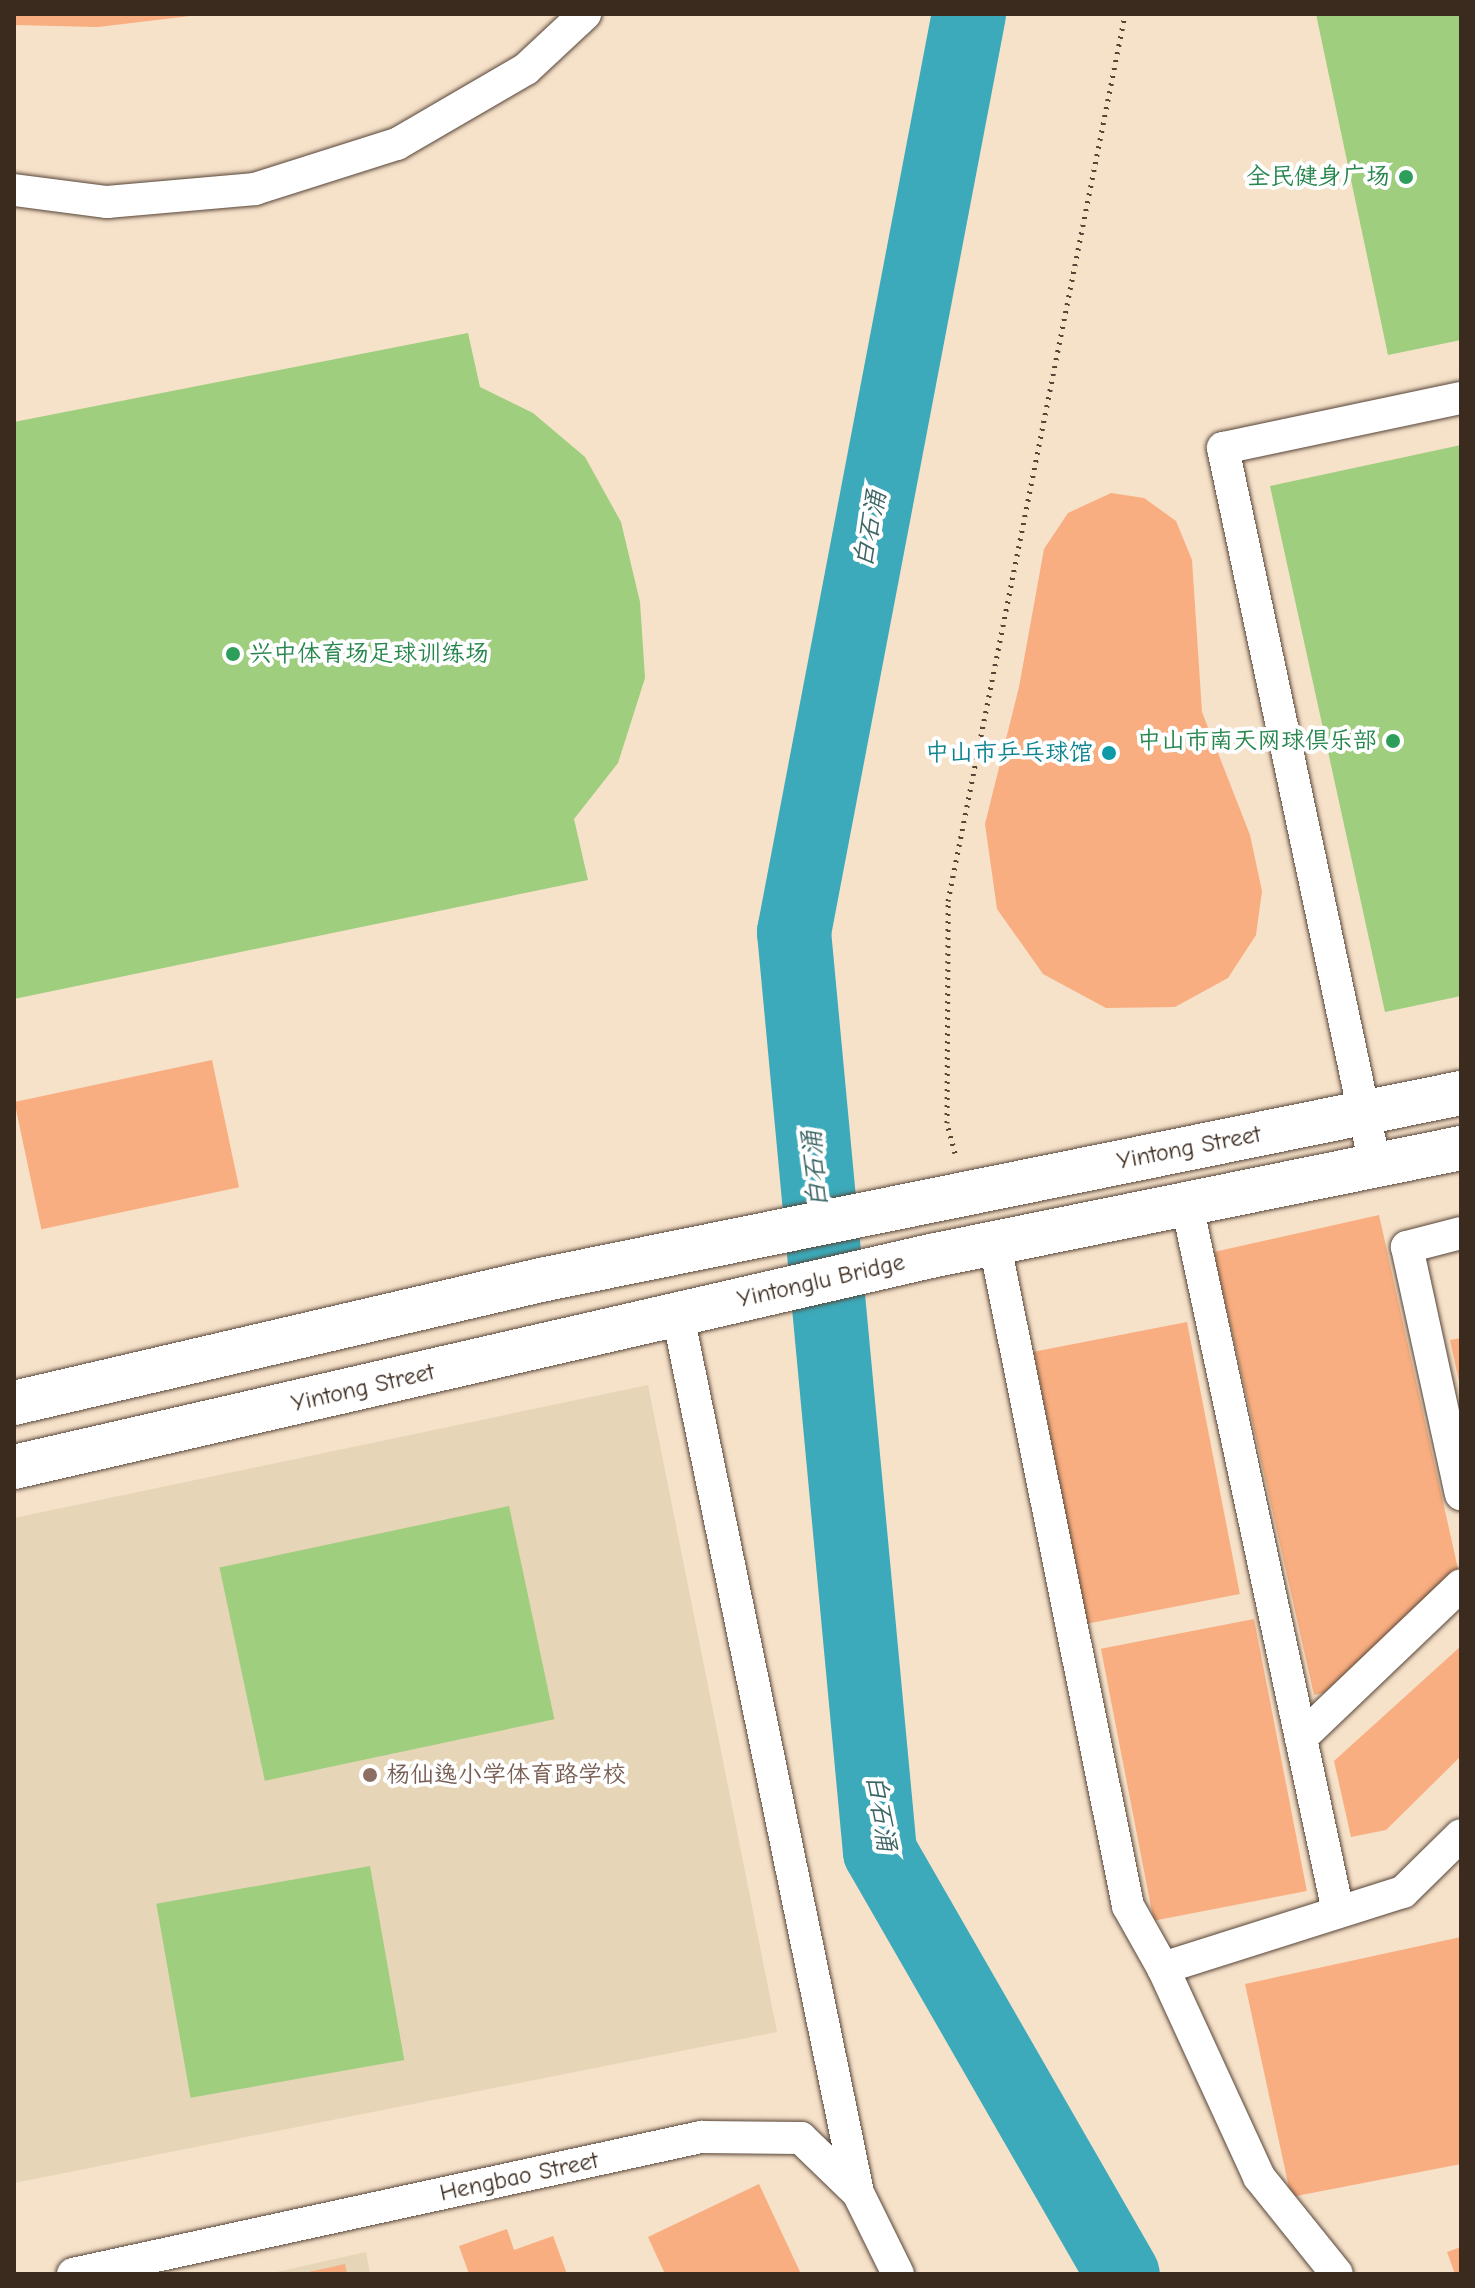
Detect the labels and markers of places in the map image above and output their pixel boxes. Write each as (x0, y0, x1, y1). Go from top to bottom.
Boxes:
place label: 全民健身广场 (1246, 163, 1390, 191)
marker: 全民健身广场 (1397, 168, 1415, 186)
place label: 兴中体育场足球训练场 (249, 640, 489, 668)
marker: 兴中体育场足球训练场 (224, 645, 242, 663)
place label: 中山市南天网球俱乐部 (1137, 727, 1377, 755)
marker: 中山市南天网球俱乐部 (1384, 732, 1402, 750)
place label: 中山市乒乓球馆 (925, 739, 1093, 767)
marker: 中山市乒乓球馆 (1100, 744, 1118, 762)
place label: 杨仙逸小学体育路学校 (386, 1761, 626, 1789)
marker: 杨仙逸小学体育路学校 (361, 1766, 379, 1784)

